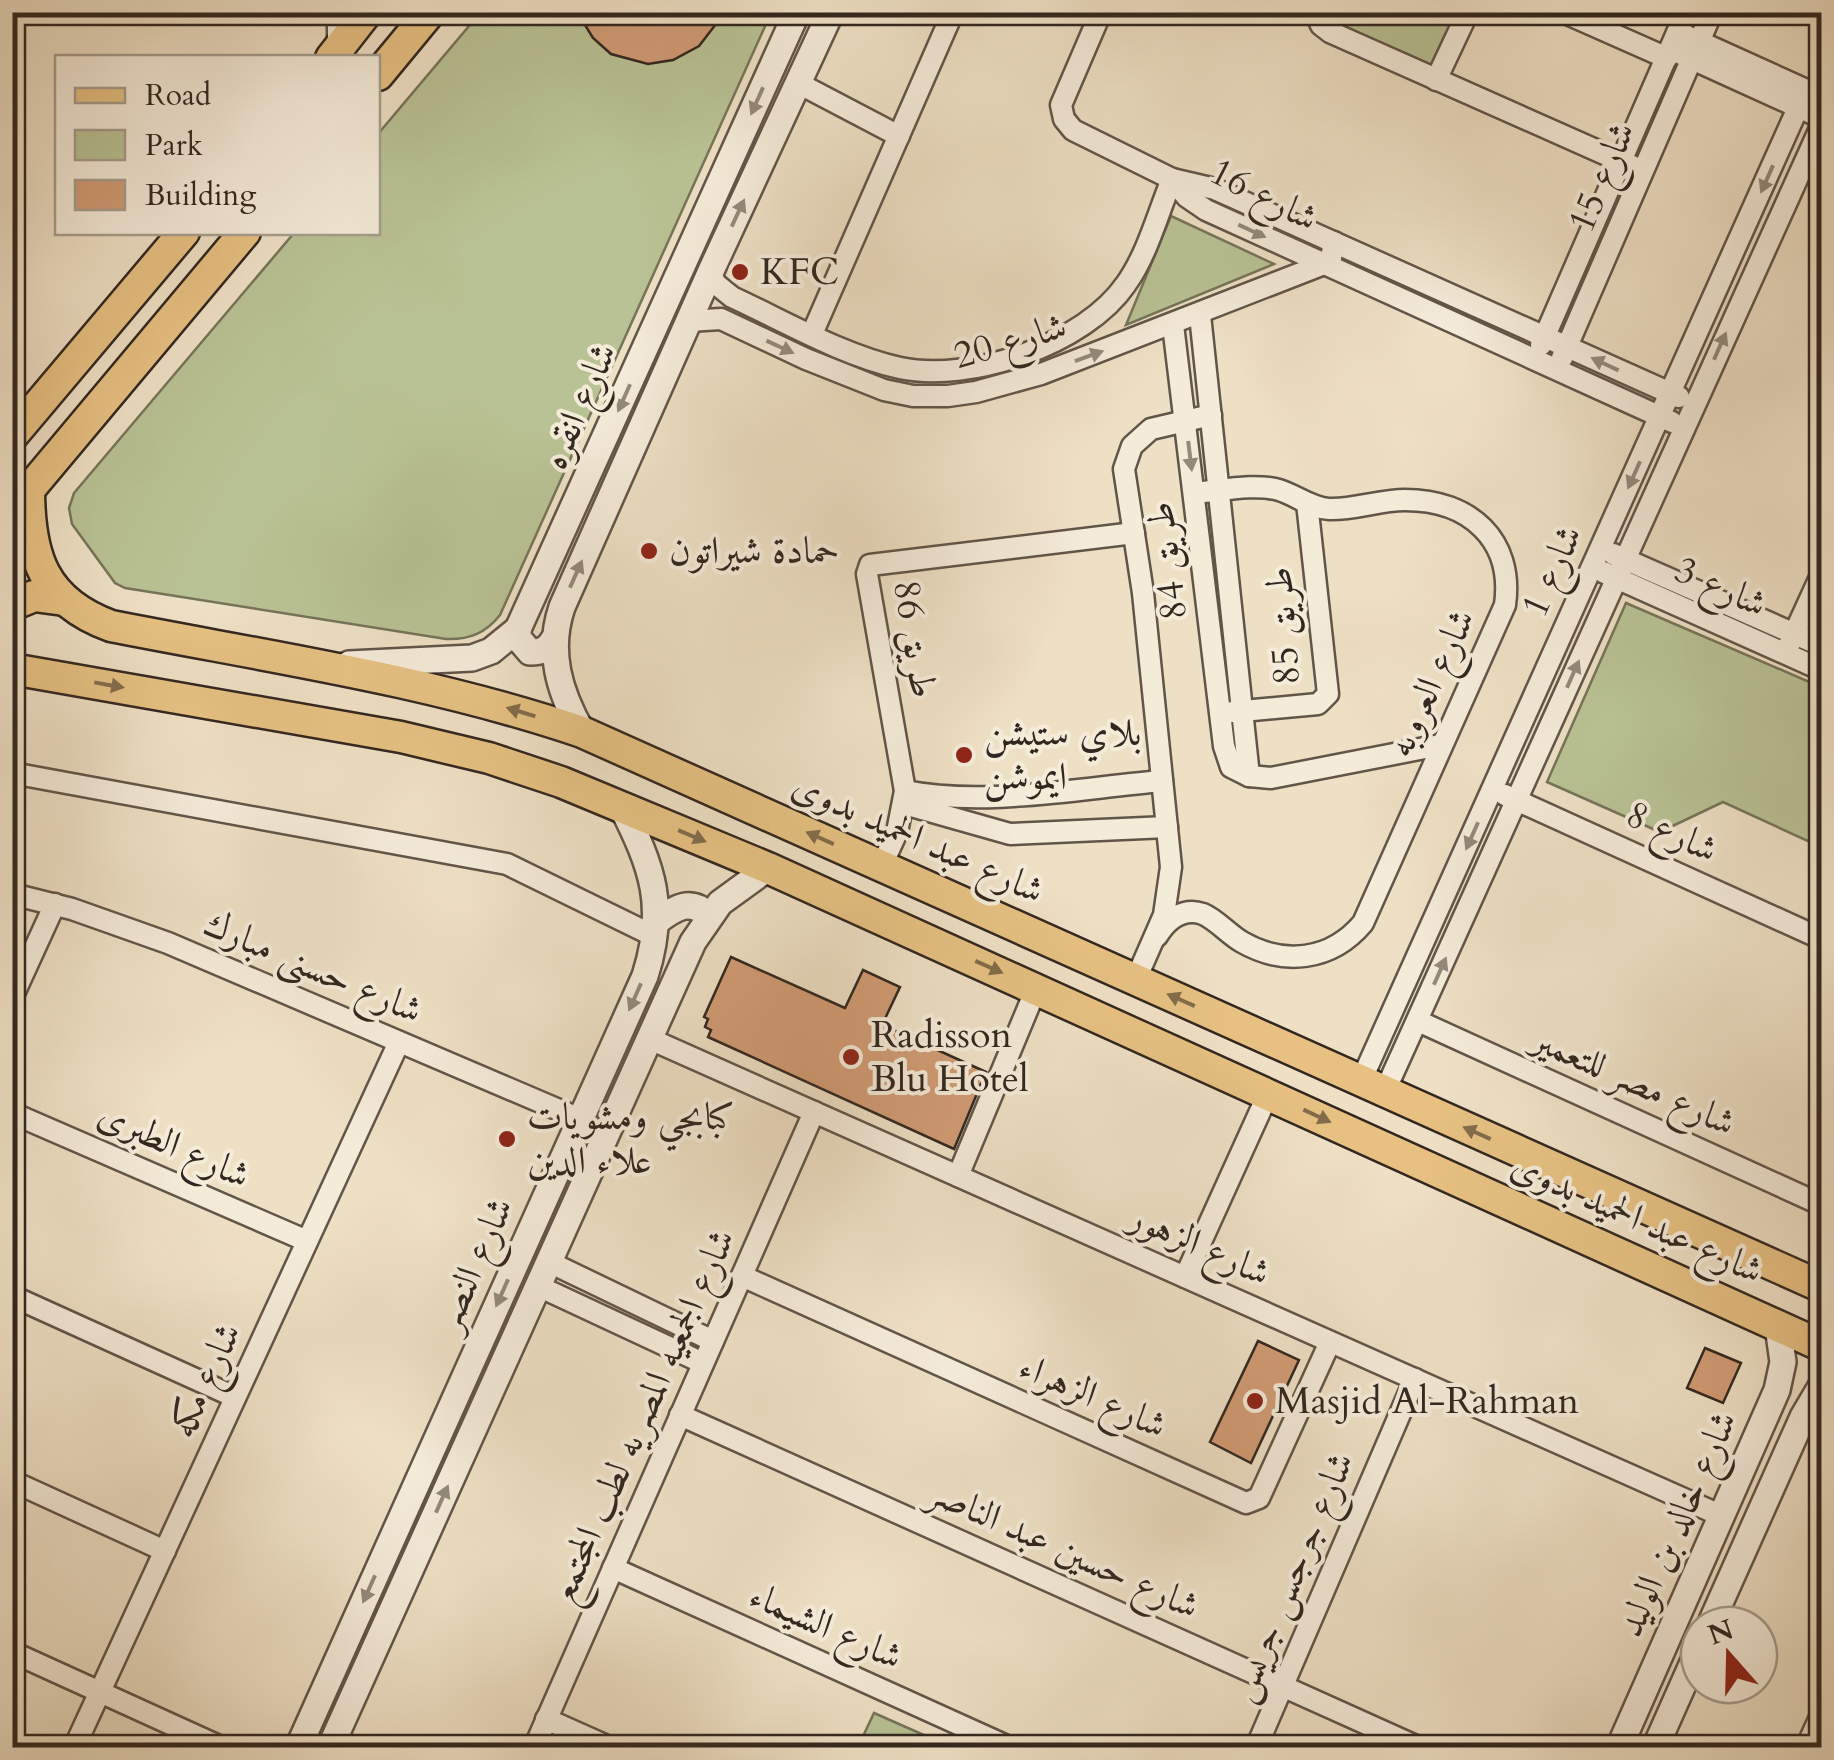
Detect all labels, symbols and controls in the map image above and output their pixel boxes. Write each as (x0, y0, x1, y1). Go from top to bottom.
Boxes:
legend (55, 55, 380, 235)
text: Road (145, 75, 211, 116)
one-way arrow (749, 86, 765, 116)
street label: شارع 15 (1556, 114, 1652, 242)
text: Park (145, 125, 203, 166)
street label: شارع 16 (1199, 146, 1327, 248)
one-way arrow (1758, 165, 1775, 194)
text: Building (145, 175, 256, 216)
one-way arrow (730, 199, 746, 228)
one-way arrow (1238, 223, 1267, 240)
place label: KFC (760, 246, 839, 298)
marker: KFC (729, 261, 751, 283)
street label: شارع 20 (948, 300, 1074, 386)
one-way arrow (1712, 331, 1729, 360)
street label: شارع انقره (528, 335, 633, 479)
one-way arrow (766, 338, 795, 355)
one-way arrow (1075, 348, 1105, 363)
one-way arrow (1590, 355, 1619, 372)
one-way arrow (616, 383, 632, 413)
one-way arrow (1182, 441, 1198, 473)
one-way arrow (1625, 461, 1642, 490)
street label: طريق 84 (1134, 499, 1200, 623)
street label: شارع 1 (1509, 517, 1599, 627)
place label: حمادة شيراتون (669, 525, 840, 577)
marker: حمادة شيراتون (638, 540, 660, 562)
street label: شارع 3 (1665, 544, 1775, 634)
one-way arrow (568, 559, 585, 588)
street label: طريق 85 (1253, 565, 1313, 687)
street label: طريق 86 (880, 576, 950, 702)
street label: شارع العروبه (1374, 600, 1492, 767)
one-way arrow (1564, 659, 1581, 688)
one-way arrow (93, 678, 125, 693)
one-way arrow (505, 704, 536, 719)
place label: بلاي ستيشن ايموشن (984, 707, 1142, 803)
marker: بلاي ستيشن ايموشن (953, 744, 975, 766)
street label: شارع عبد الحميد بدوى (782, 759, 1052, 920)
street label: شارع 8 (1616, 788, 1726, 879)
one-way arrow (1464, 821, 1480, 851)
one-way arrow (677, 828, 707, 844)
one-way arrow (805, 830, 835, 846)
street label: شارع حسنى مبارك (194, 897, 431, 1040)
one-way arrow (1432, 956, 1448, 986)
one-way arrow (975, 959, 1004, 976)
one-way arrow (627, 983, 644, 1012)
one-way arrow (1166, 991, 1195, 1008)
place label: Radisson Blu Hotel (871, 1009, 1029, 1105)
street label: شارع مصر للتعمير (1519, 1011, 1744, 1153)
marker: Radisson Blu Hotel (840, 1046, 862, 1068)
street label: شارع الطبرى (88, 1088, 259, 1205)
place label: كبابجي ومشويات علاء الدين (527, 1091, 735, 1187)
one-way arrow (1302, 1108, 1332, 1124)
one-way arrow (1462, 1124, 1491, 1141)
marker: كبابجي ومشويات علاء الدين (496, 1128, 518, 1150)
street label: شارع عبد الحميد بدوى (1501, 1139, 1771, 1300)
street label: شارع النصر (420, 1189, 530, 1344)
street label: شارع الزهور (1116, 1189, 1279, 1303)
street label: شارع الجمعيه المصريه لطب المجتمع (536, 1221, 754, 1614)
one-way arrow (494, 1278, 510, 1308)
street label: شارع مكه (156, 1314, 258, 1448)
street label: شارع الزهراء (1009, 1340, 1175, 1455)
place label: Masjid Al-Rahman (1275, 1375, 1580, 1427)
marker: Masjid Al-Rahman (1244, 1390, 1266, 1412)
street label: شارع خالد بن الوليد (1604, 1403, 1754, 1647)
street label: شارع جرجس جريس (1215, 1444, 1371, 1712)
street label: شارع حسين عبد الناصر (915, 1464, 1208, 1636)
one-way arrow (434, 1484, 450, 1514)
street label: شارع الشيماء (739, 1569, 911, 1686)
one-way arrow (361, 1575, 377, 1604)
north arrow (1679, 1605, 1779, 1705)
text: N (1703, 1610, 1739, 1654)

